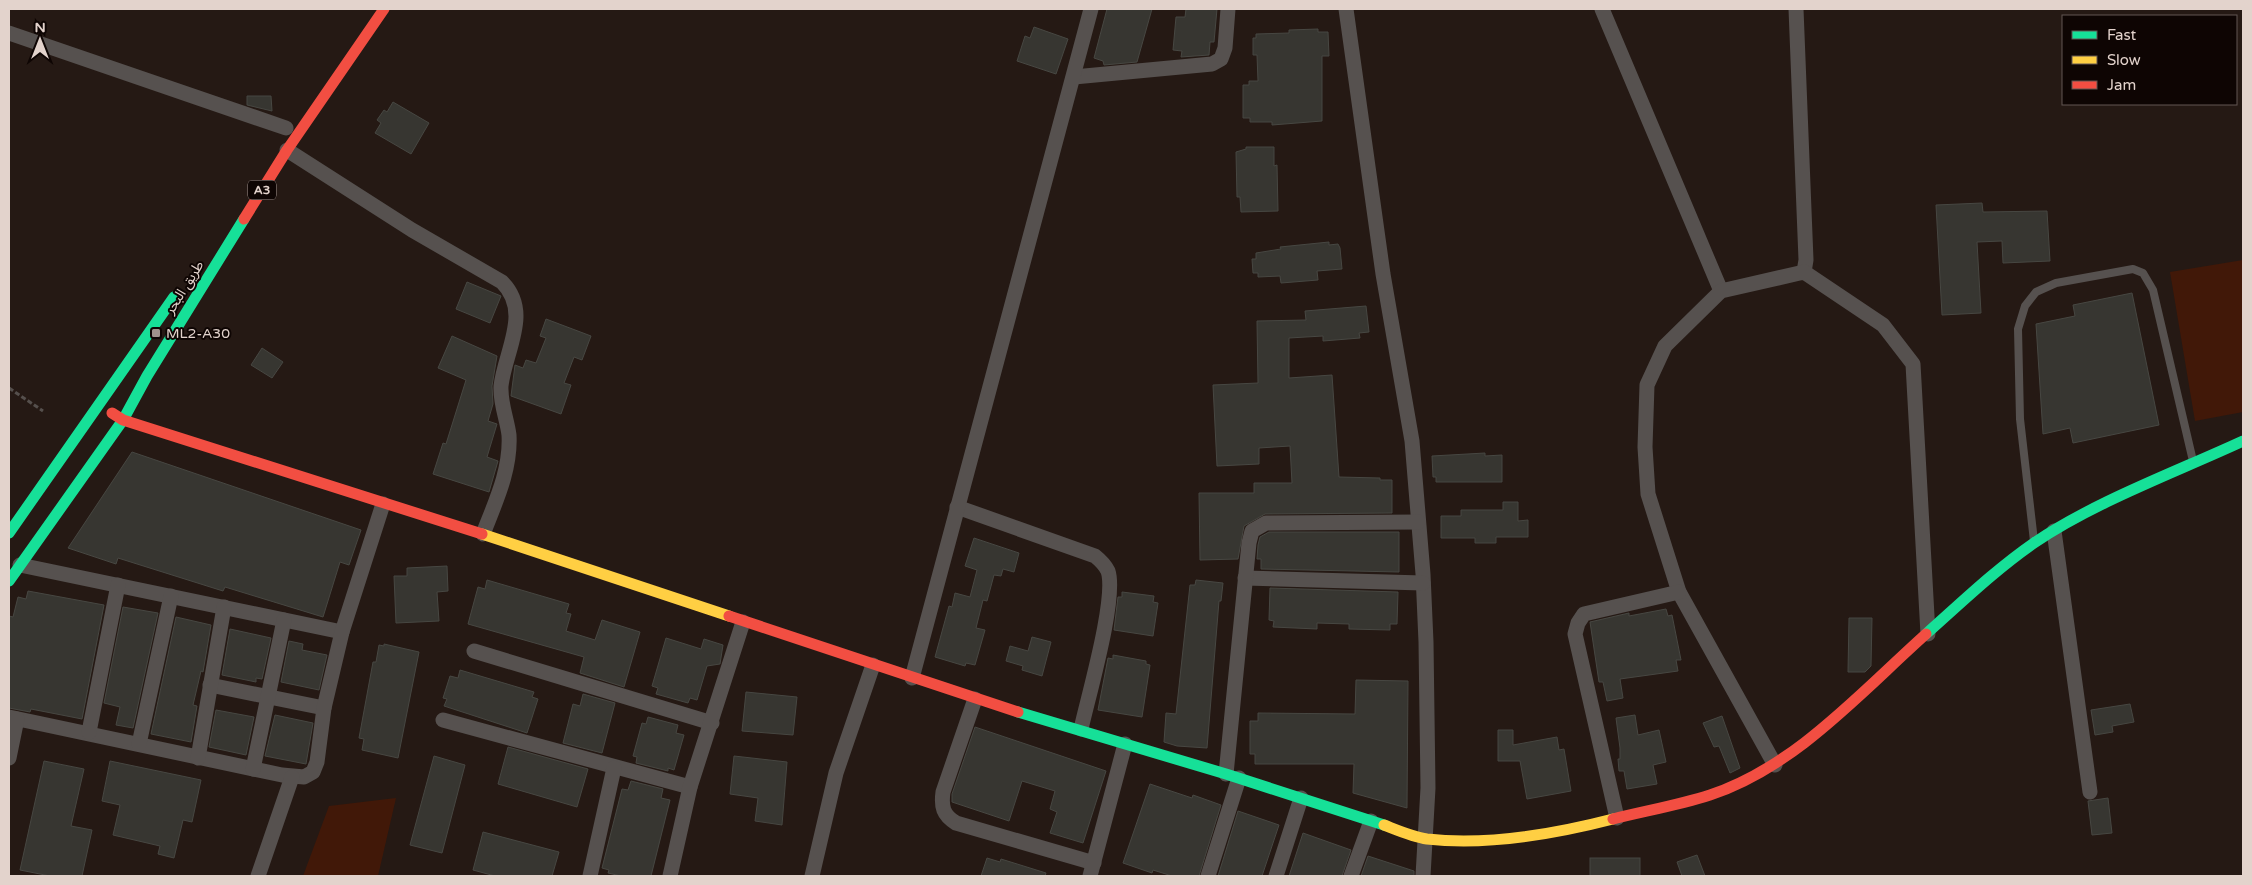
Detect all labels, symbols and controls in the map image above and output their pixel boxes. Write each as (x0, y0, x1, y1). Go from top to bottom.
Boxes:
north arrow (15, 15, 65, 65)
legend (2062, 15, 2237, 105)
text: N (34, 19, 46, 36)
text: Fast (2107, 26, 2137, 44)
text: Slow (2107, 51, 2141, 69)
text: Jam (2107, 76, 2136, 94)
road number: A3 (248, 180, 276, 200)
street label: طريق البحر (161, 257, 208, 319)
place label: ML2-A30 (166, 325, 230, 342)
marker: ML2-A30 (150, 327, 162, 339)

